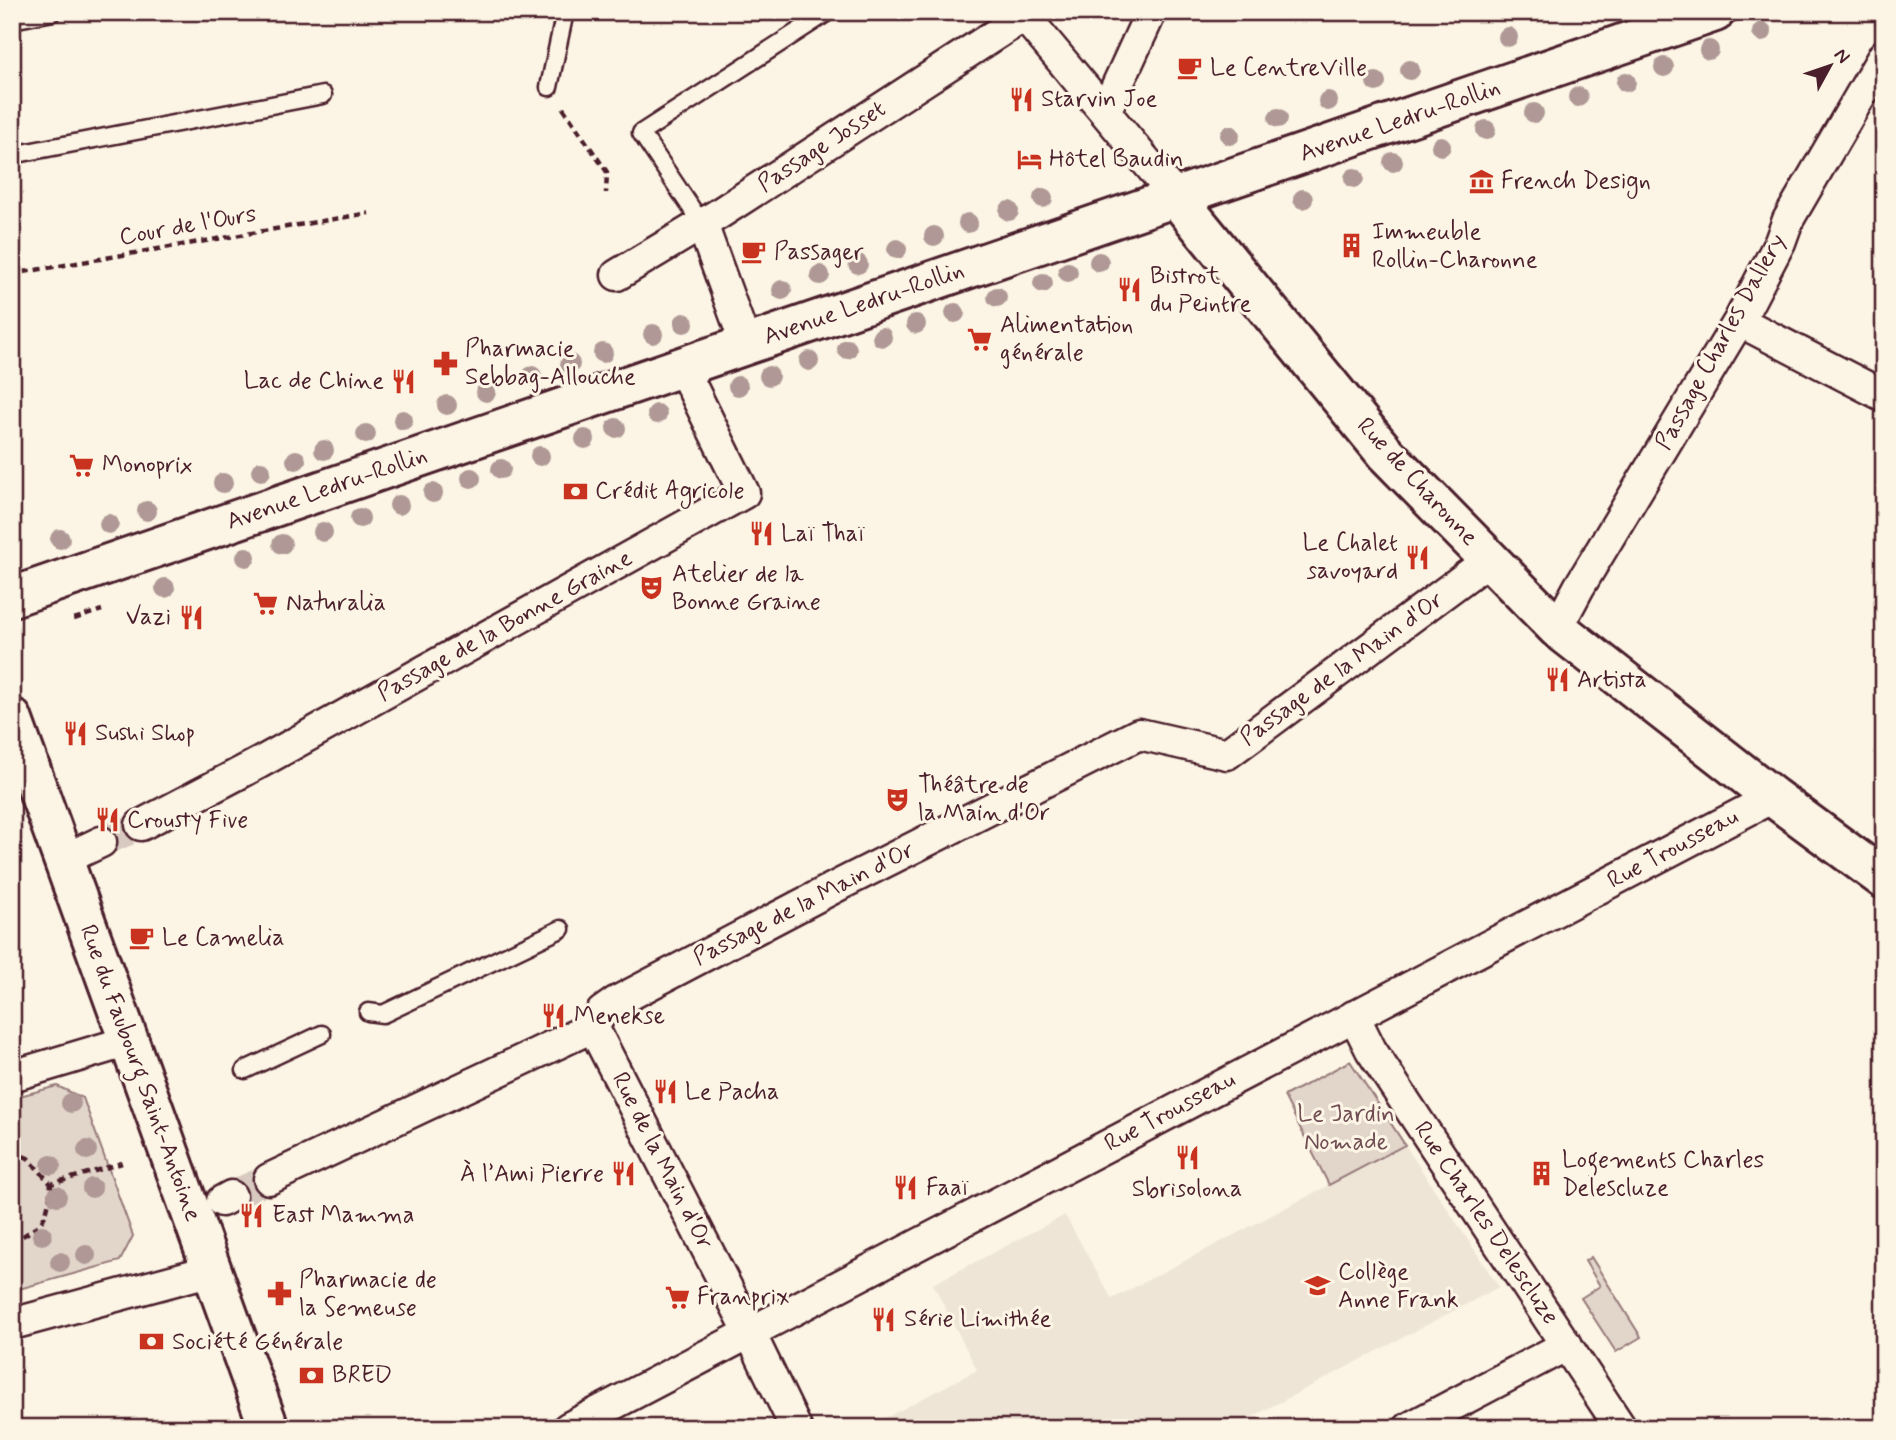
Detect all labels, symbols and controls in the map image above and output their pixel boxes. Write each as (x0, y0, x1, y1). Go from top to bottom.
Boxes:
north arrow (1794, 32, 1864, 102)
text: N (1828, 43, 1856, 69)
place label: Le CentreVille (1210, 53, 1367, 84)
cafe icon: Le CentreVille (1176, 54, 1204, 82)
street label: Avenue Ledru-Rollin (1296, 72, 1504, 170)
place label: Starvin Joe (1041, 84, 1157, 115)
restaurant icon: Starvin Joe (1007, 85, 1035, 113)
street label: Passage Josset (752, 94, 892, 200)
place label: Hôtel Baudin (1049, 144, 1183, 175)
hotel icon: Hôtel Baudin (1015, 145, 1043, 173)
place label: French Design (1501, 166, 1651, 199)
museum icon: French Design (1467, 167, 1495, 195)
street label: Cour de l'Ours (117, 199, 259, 253)
place label: Immeuble Rollin-Charonne (1372, 217, 1538, 276)
street label: Passage Charles Dallery (1649, 228, 1793, 456)
building icon: Immeuble Rollin-Charonne (1338, 232, 1366, 260)
place label: Passager (774, 237, 864, 268)
cafe icon: Passager (740, 238, 768, 266)
street label: Avenue Ledru-Rollin (760, 255, 968, 353)
place label: Bistrot du Peintre (1150, 261, 1251, 320)
restaurant icon: Bistrot du Peintre (1116, 276, 1144, 304)
place label: Alimentation générale (1000, 310, 1133, 369)
supermarket icon: Alimentation générale (966, 325, 994, 353)
place label: Pharmacie Sebbag-Allouche (465, 334, 636, 393)
pharmacy icon: Pharmacie Sebbag-Allouche (431, 349, 459, 377)
place label: Lac de Chine (244, 366, 384, 397)
restaurant icon: Lac de Chine (390, 367, 418, 395)
street label: Rue de Charonne (1350, 411, 1485, 553)
street label: Avenue Ledru-Rollin (223, 440, 431, 538)
place label: Monoprix (102, 450, 192, 481)
supermarket icon: Monoprix (68, 451, 96, 479)
place label: Crédit Agricole (595, 476, 745, 509)
bank icon: Crédit Agricole (561, 477, 589, 505)
place label: Laï Thaï (781, 519, 865, 550)
restaurant icon: Laï Thaï (747, 520, 775, 548)
place label: Le Chalet savoyard (1303, 528, 1398, 587)
street label: Passage de la Bonne Graine (372, 543, 638, 709)
restaurant icon: Le Chalet savoyard (1404, 543, 1432, 571)
place label: Atelier de la Bonne Graine (672, 559, 821, 618)
theatre icon: Atelier de la Bonne Graine (638, 574, 666, 602)
street label: Passage de la Main d'Or (1234, 585, 1450, 753)
place label: Naturalia (286, 588, 386, 619)
supermarket icon: Naturalia (252, 589, 280, 617)
place label: Vazi (126, 602, 171, 633)
restaurant icon: Vazi (177, 603, 205, 631)
place label: Artista (1577, 665, 1647, 696)
restaurant icon: Artista (1543, 666, 1571, 694)
place label: Sushi Shop (95, 718, 195, 749)
restaurant icon: Sushi Shop (61, 719, 89, 747)
place label: Théâtre de la Main d'Or (918, 770, 1050, 829)
theatre icon: Théâtre de la Main d'Or (884, 785, 912, 813)
street label: Rue Trousseau (1602, 801, 1744, 896)
place label: Crousty Five (127, 805, 248, 836)
restaurant icon: Crousty Five (93, 806, 121, 834)
street label: Passage de la Main d'Or (688, 835, 920, 973)
street label: Rue du Faubourg Saint-Antoine (69, 920, 208, 1227)
place label: Le Camelia (162, 923, 285, 954)
cafe icon: Le Camelia (128, 924, 156, 952)
place label: Menekse (574, 1001, 665, 1032)
restaurant icon: Menekse (540, 1002, 568, 1030)
street label: Rue Trousseau (1099, 1064, 1241, 1159)
street label: Rue de la Main d'Or (604, 1067, 720, 1255)
place label: Le Pacha (685, 1077, 779, 1108)
restaurant icon: Le Pacha (651, 1078, 679, 1106)
park label: Le Jardin Nomade (1297, 1099, 1395, 1158)
street label: Rue Charles Delescluze (1406, 1115, 1566, 1331)
restaurant icon: Sbrisolona (1173, 1144, 1201, 1172)
place label: Logements Charles Delescluze (1562, 1145, 1764, 1204)
place label: À l’Ami Pierre (460, 1159, 604, 1190)
restaurant icon: À l’Ami Pierre (610, 1160, 638, 1188)
building icon: Logements Charles Delescluze (1528, 1160, 1556, 1188)
place label: Faaï (926, 1173, 969, 1204)
restaurant icon: Faaï (892, 1174, 920, 1202)
place label: Sbrisolona (1132, 1174, 1242, 1205)
place label: East Mamma (272, 1200, 414, 1231)
restaurant icon: East Mamma (238, 1201, 266, 1229)
place label: Collège Anne Frank (1338, 1257, 1459, 1316)
place label: Pharmacie de la Semeuse (299, 1265, 437, 1324)
school or university icon: Collège Anne Frank (1304, 1272, 1332, 1300)
pharmacy icon: Pharmacie de la Semeuse (265, 1280, 293, 1308)
place label: Franprix (697, 1282, 789, 1313)
supermarket icon: Franprix (663, 1283, 691, 1311)
place label: Série Limithée (904, 1304, 1052, 1335)
restaurant icon: Série Limithée (870, 1305, 898, 1333)
place label: Société Générale (172, 1327, 343, 1358)
bank icon: Société Générale (138, 1328, 166, 1356)
place label: BRED (332, 1360, 392, 1391)
bank icon: BRED (298, 1361, 326, 1389)

